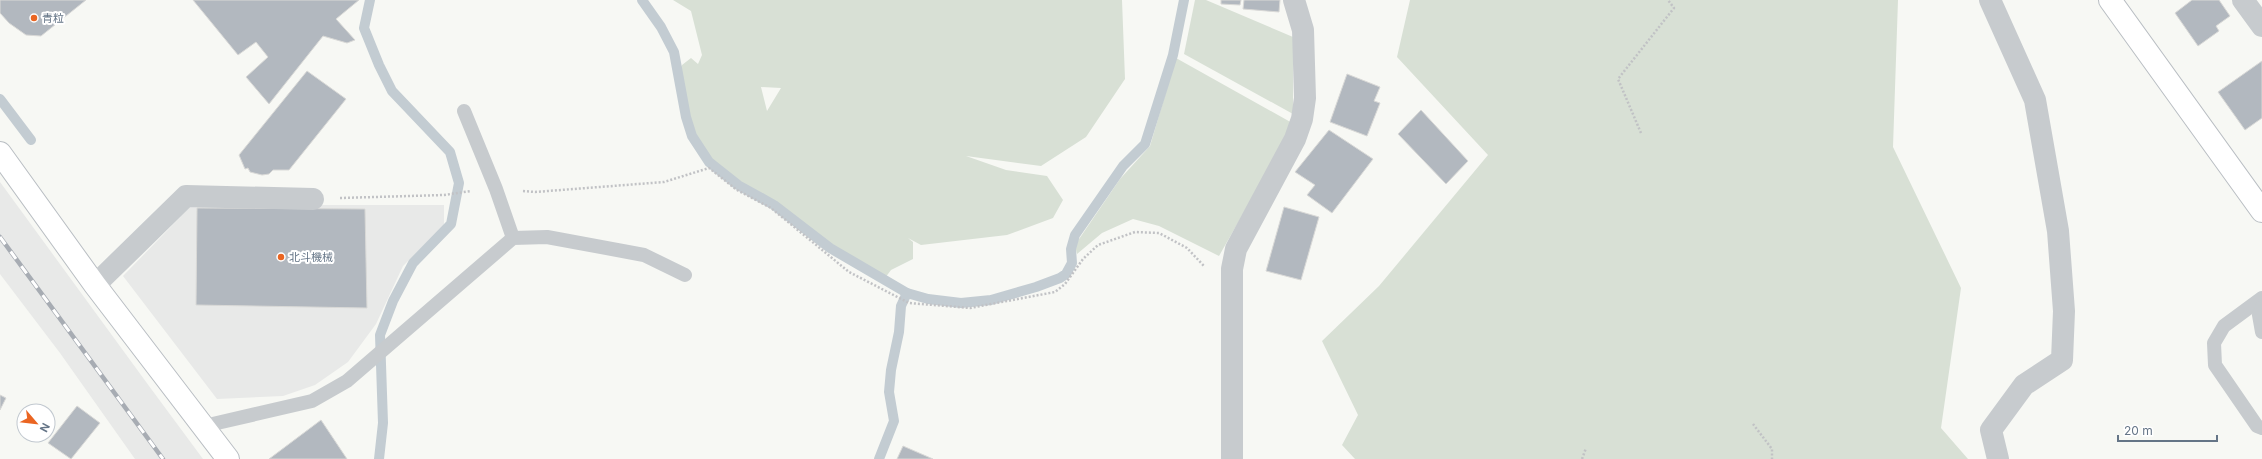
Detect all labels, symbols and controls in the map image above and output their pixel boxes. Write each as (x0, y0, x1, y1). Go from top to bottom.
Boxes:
place label: 青粒 (42, 11, 64, 25)
marker: 青粒 (29, 13, 39, 23)
place label: 北斗機械 (289, 250, 333, 264)
marker: 北斗機械 (276, 252, 286, 262)
north arrow (16, 403, 56, 443)
scale bar (2118, 417, 2217, 443)
text: N (37, 421, 53, 435)
text: 20 m (2124, 423, 2153, 438)

